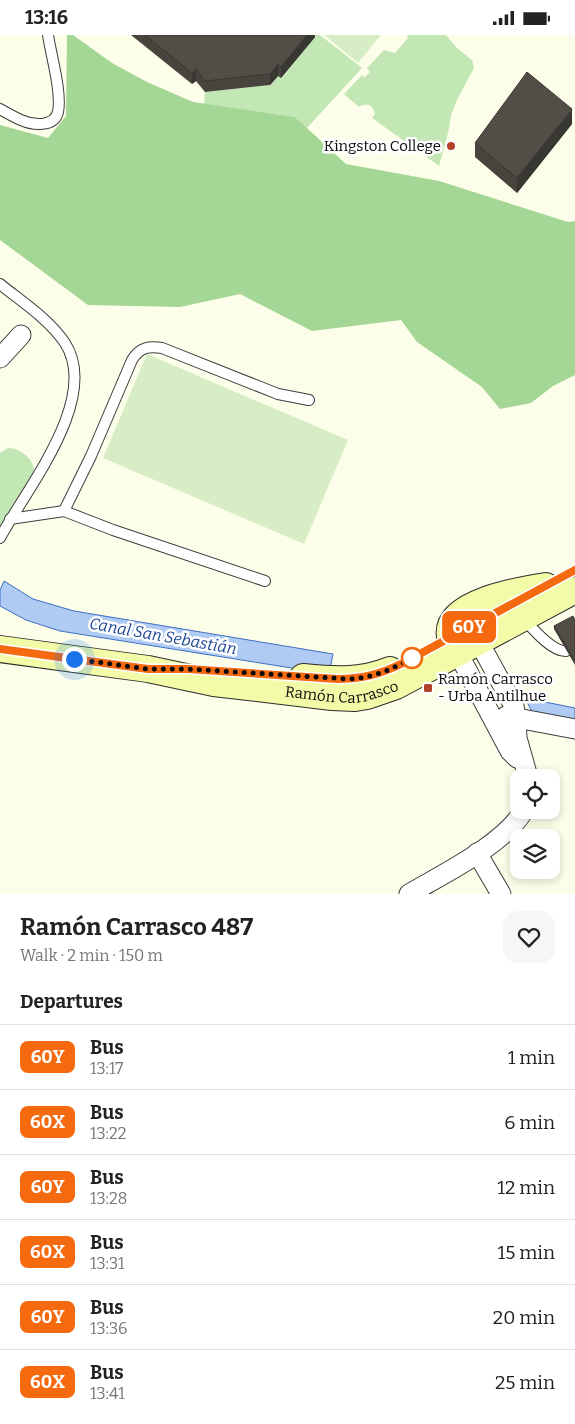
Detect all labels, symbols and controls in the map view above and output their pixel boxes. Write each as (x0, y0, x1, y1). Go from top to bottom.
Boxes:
text: 13:16 (25, 6, 68, 29)
place label: Kingston College (324, 137, 441, 155)
marker: Kingston College (445, 140, 457, 152)
line badge: 60Y (440, 611, 498, 643)
water label: Canal San Sebastián (88, 614, 238, 658)
text: 60Y (452, 616, 486, 638)
your location (62, 647, 87, 672)
unlabelled marker (401, 647, 423, 669)
place label: Ramón Carrasco - Urba Antilhue (438, 670, 553, 705)
street label: Ramón Carrasco (284, 677, 401, 707)
marker: Ramón Carrasco - Urba Antilhue (422, 682, 434, 694)
map controls (510, 769, 560, 879)
button: locate (510, 769, 560, 819)
button: layers (510, 829, 560, 879)
button: heart (503, 911, 555, 963)
text: Ramón Carrasco 487 (20, 913, 253, 941)
text: Walk · 2 min · 150 m (20, 946, 163, 965)
text: Departures (20, 990, 123, 1013)
text: Bus (90, 1036, 124, 1059)
text: 60Y (31, 1046, 64, 1068)
text: 1 min (508, 1046, 555, 1069)
text: 13:17 (90, 1059, 123, 1078)
text: Bus (90, 1101, 124, 1124)
text: 60X (30, 1111, 65, 1133)
text: 6 min (504, 1111, 555, 1134)
text: 13:22 (90, 1124, 126, 1143)
text: Bus (90, 1166, 124, 1189)
text: 60Y (31, 1176, 64, 1198)
text: 12 min (497, 1176, 555, 1199)
text: 13:28 (90, 1189, 127, 1208)
text: Bus (90, 1231, 124, 1254)
text: 60X (30, 1241, 65, 1263)
text: 15 min (498, 1241, 555, 1264)
text: 13:31 (90, 1254, 125, 1273)
text: Bus (90, 1296, 124, 1319)
text: 60Y (31, 1306, 64, 1328)
text: 20 min (493, 1306, 555, 1329)
text: 13:36 (90, 1319, 128, 1338)
text: Bus (90, 1361, 124, 1384)
text: 60X (30, 1371, 65, 1393)
text: 25 min (495, 1371, 555, 1394)
text: 13:41 (90, 1384, 125, 1403)

